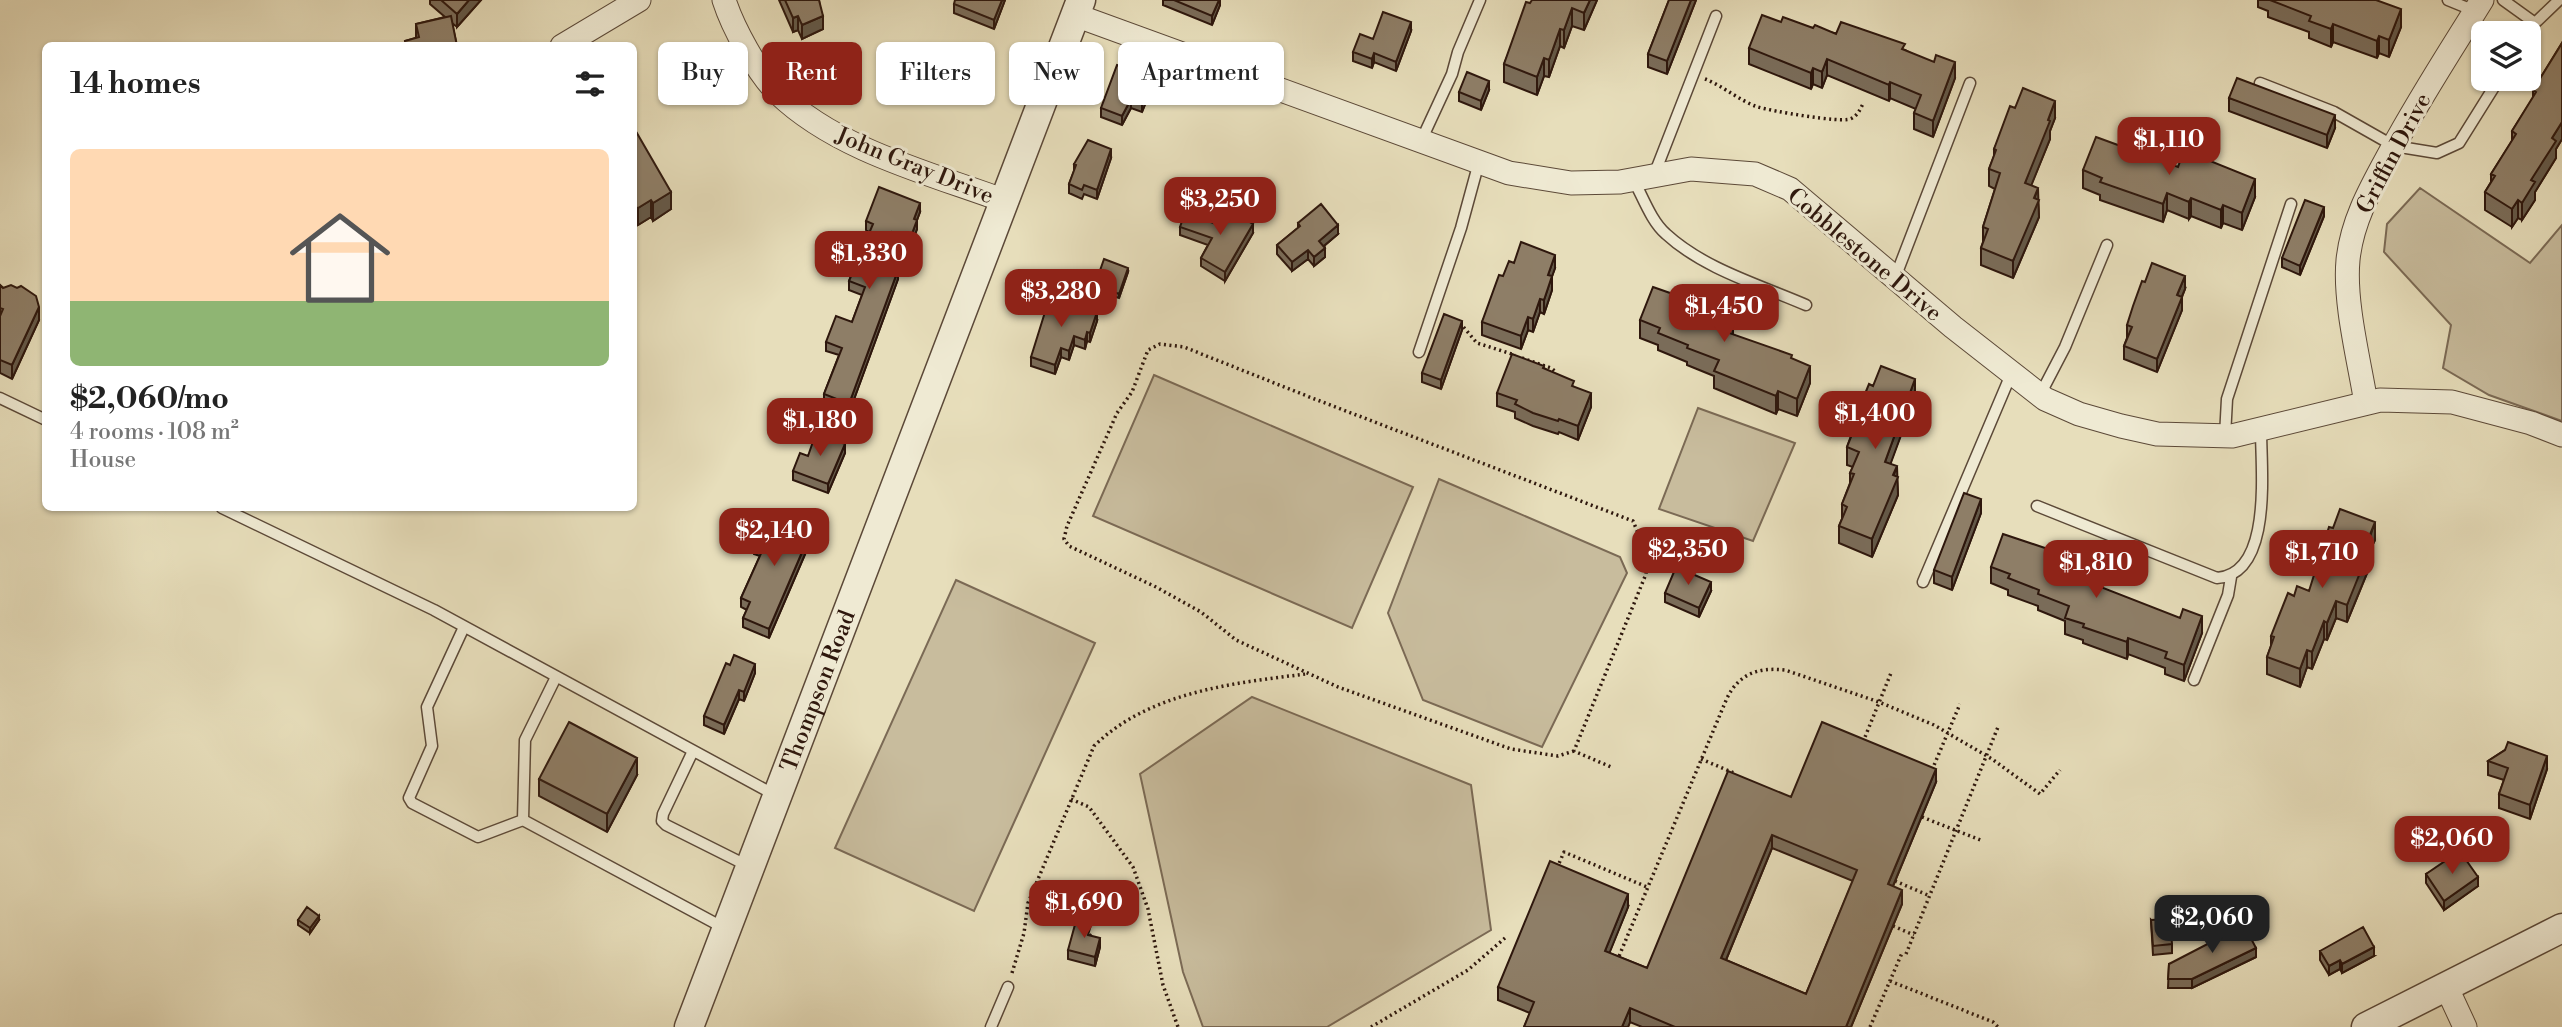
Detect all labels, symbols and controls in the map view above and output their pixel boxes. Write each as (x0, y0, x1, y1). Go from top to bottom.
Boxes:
map controls (2471, 21, 2541, 91)
button: layers (2471, 21, 2541, 91)
chip: Buy (658, 42, 748, 105)
chip: Rent (762, 42, 862, 105)
chip: Filters (876, 42, 995, 105)
chip: New (1009, 42, 1104, 105)
chip: Apartment (1118, 42, 1284, 105)
text: 14 homes (70, 65, 201, 103)
icon: filters (571, 65, 609, 103)
street label: Griffin Drive (2350, 88, 2437, 219)
pin: $1,110 (2112, 118, 2226, 177)
street label: John Gray Drive (831, 121, 998, 210)
text: $1,110 (2133, 126, 2205, 154)
pin: $3,250 (1163, 177, 1277, 237)
street label: Cobblestone Drive (1781, 182, 1947, 328)
text: $3,250 (1180, 186, 1260, 214)
icon: home (277, 195, 403, 321)
pin: $1,330 (812, 232, 926, 291)
text: $1,330 (831, 240, 907, 268)
pin: $3,280 (1004, 270, 1118, 329)
text: $3,280 (1021, 278, 1101, 306)
pin: $1,450 (1667, 284, 1781, 344)
text: $1,450 (1685, 293, 1763, 321)
text: $2,060/mo (70, 380, 229, 418)
pin: $1,400 (1818, 392, 1932, 451)
pin: $1,180 (763, 398, 877, 458)
text: $1,400 (1835, 400, 1915, 428)
text: $1,180 (783, 407, 857, 435)
text: 4 rooms · 108 m² (70, 418, 239, 446)
text: House (70, 446, 136, 474)
pin: $2,140 (717, 508, 831, 568)
text: $2,140 (735, 517, 813, 545)
pin: $2,350 (1631, 528, 1745, 587)
pin: $1,710 (2265, 530, 2379, 590)
text: $2,350 (1648, 536, 1728, 564)
text: $1,710 (2285, 539, 2359, 567)
pin: $1,810 (2039, 540, 2153, 600)
text: $1,810 (2059, 549, 2133, 577)
street label: Thompson Road (775, 606, 862, 776)
pin: $2,060 (2395, 816, 2509, 876)
text: $2,060 (2410, 825, 2494, 853)
pin: $1,690 (1027, 880, 1141, 940)
text: $1,690 (1045, 889, 1123, 917)
pin: $2,060 (2155, 895, 2269, 955)
text: $2,060 (2170, 904, 2254, 932)

